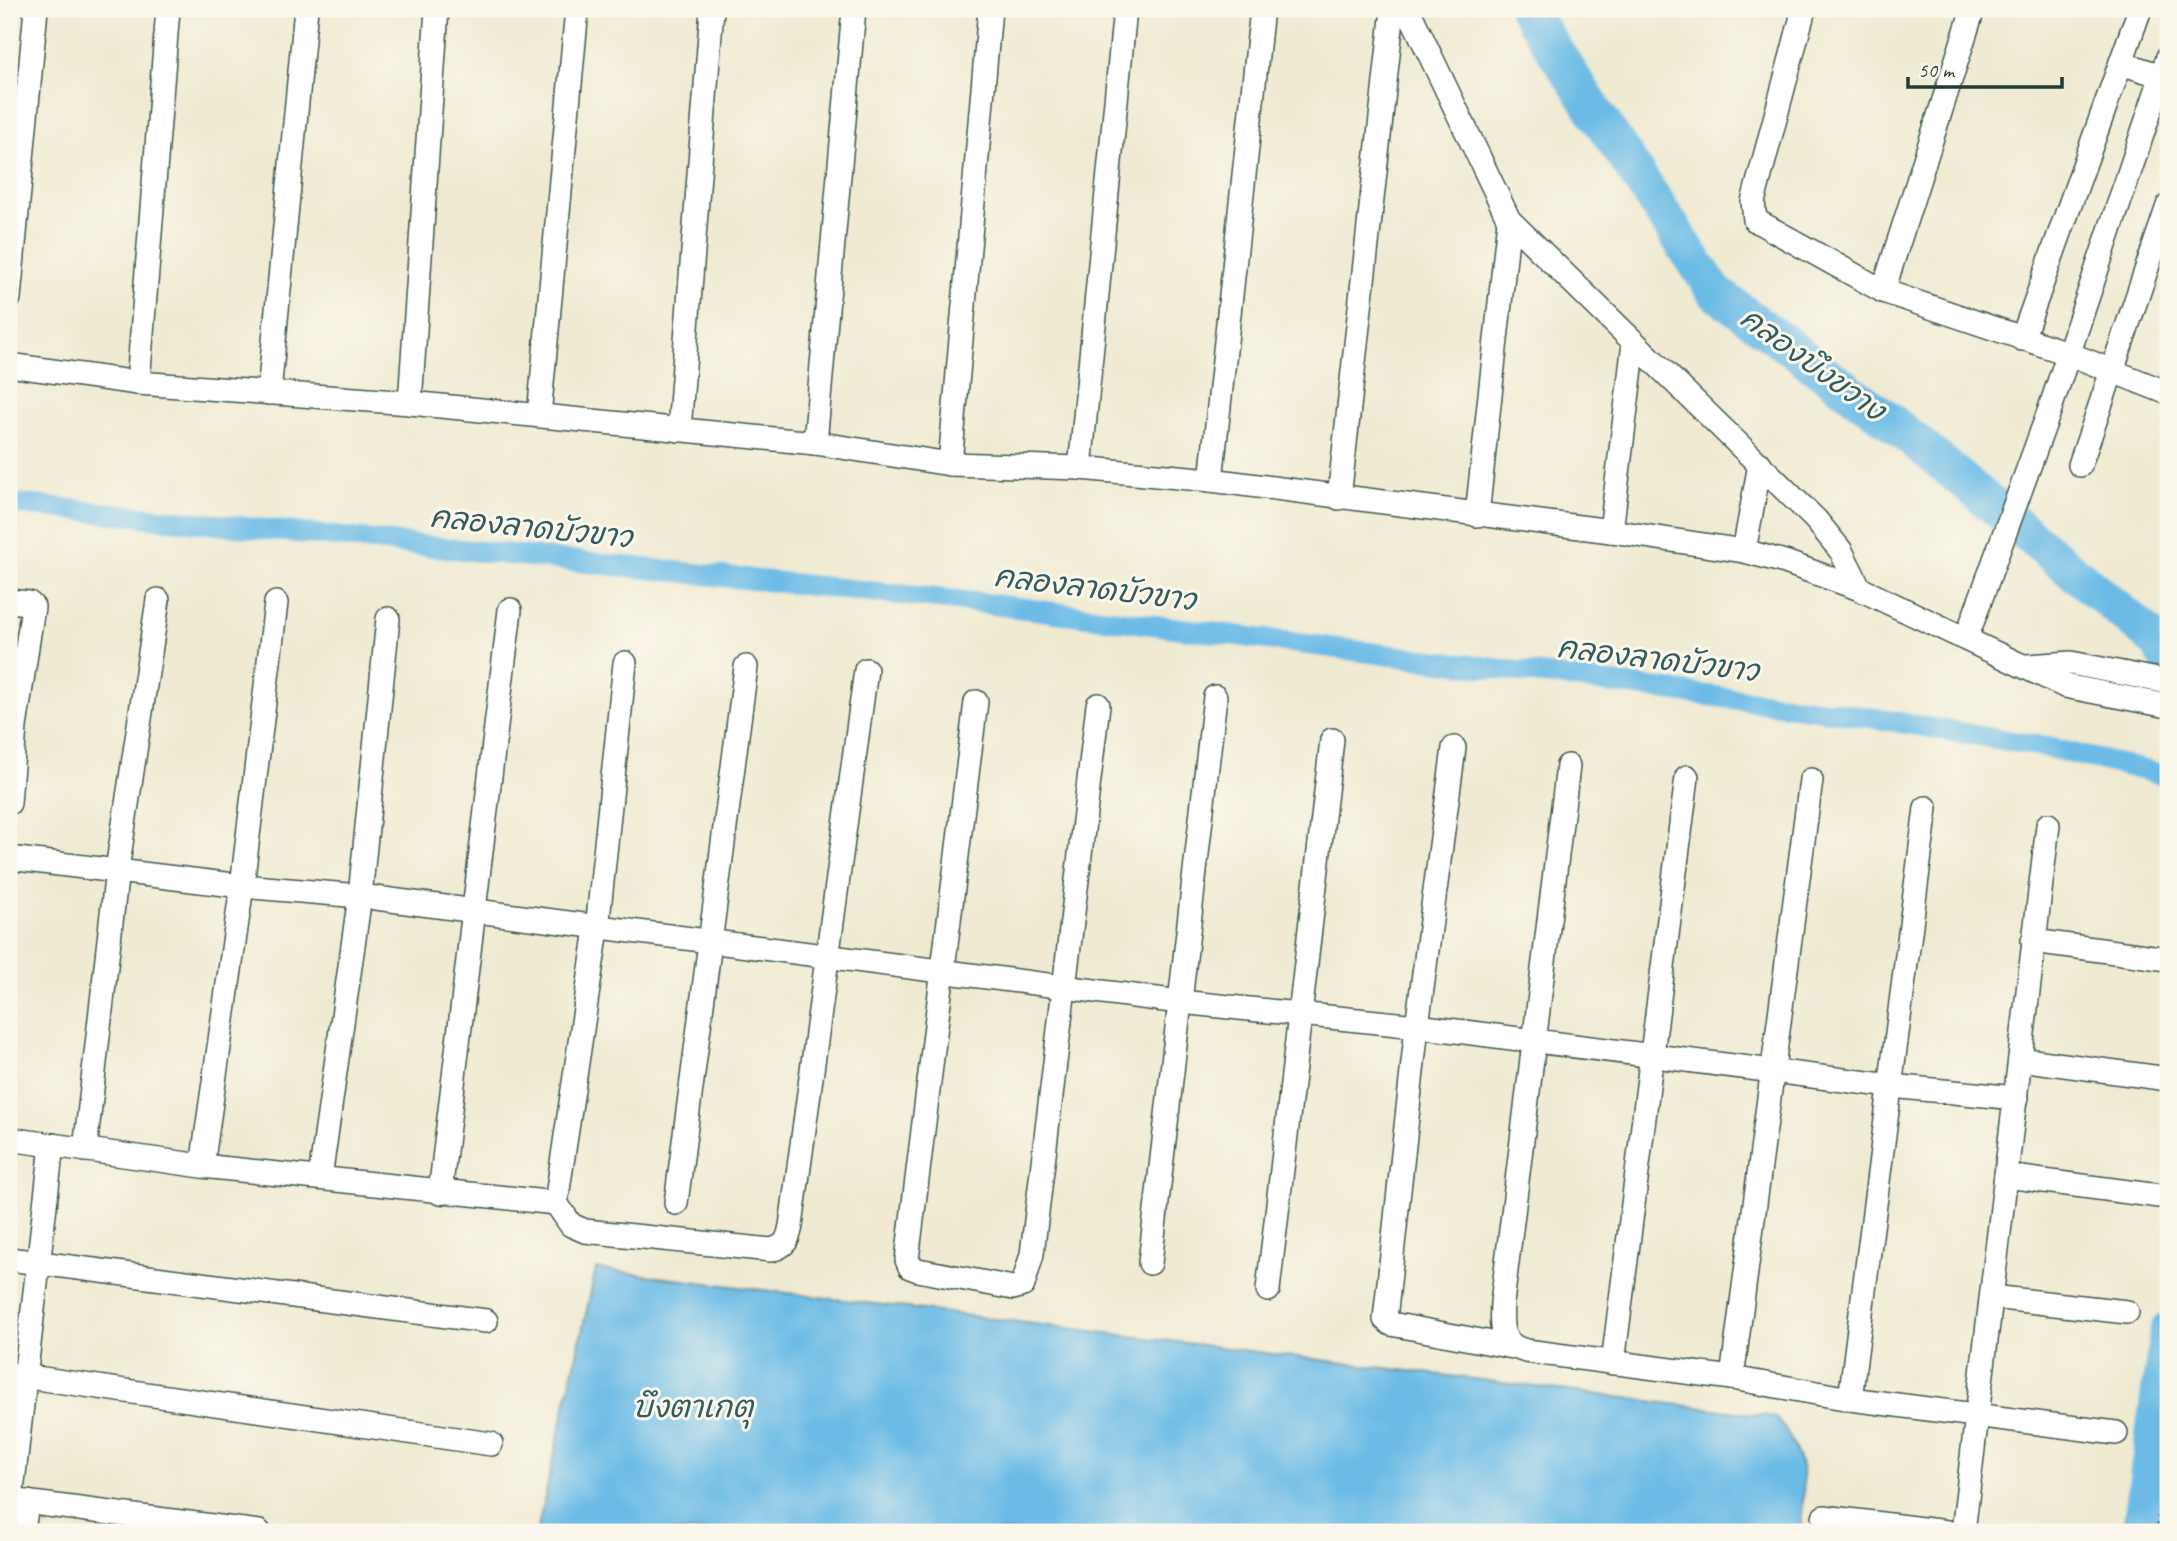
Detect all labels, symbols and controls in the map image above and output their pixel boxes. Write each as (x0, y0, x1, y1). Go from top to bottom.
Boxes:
scale bar (1908, 46, 2062, 90)
text: 50 m (1918, 57, 1956, 83)
water label: คลองบึงขวาง (1733, 299, 1895, 431)
water label: คลองลาดบัวขาว (428, 498, 636, 557)
water label: คลองลาดบัวขาว (992, 557, 1200, 619)
water label: คลองลาดบัวขาว (1555, 628, 1763, 690)
water label: บึงตาเกตุ (633, 1388, 755, 1429)

